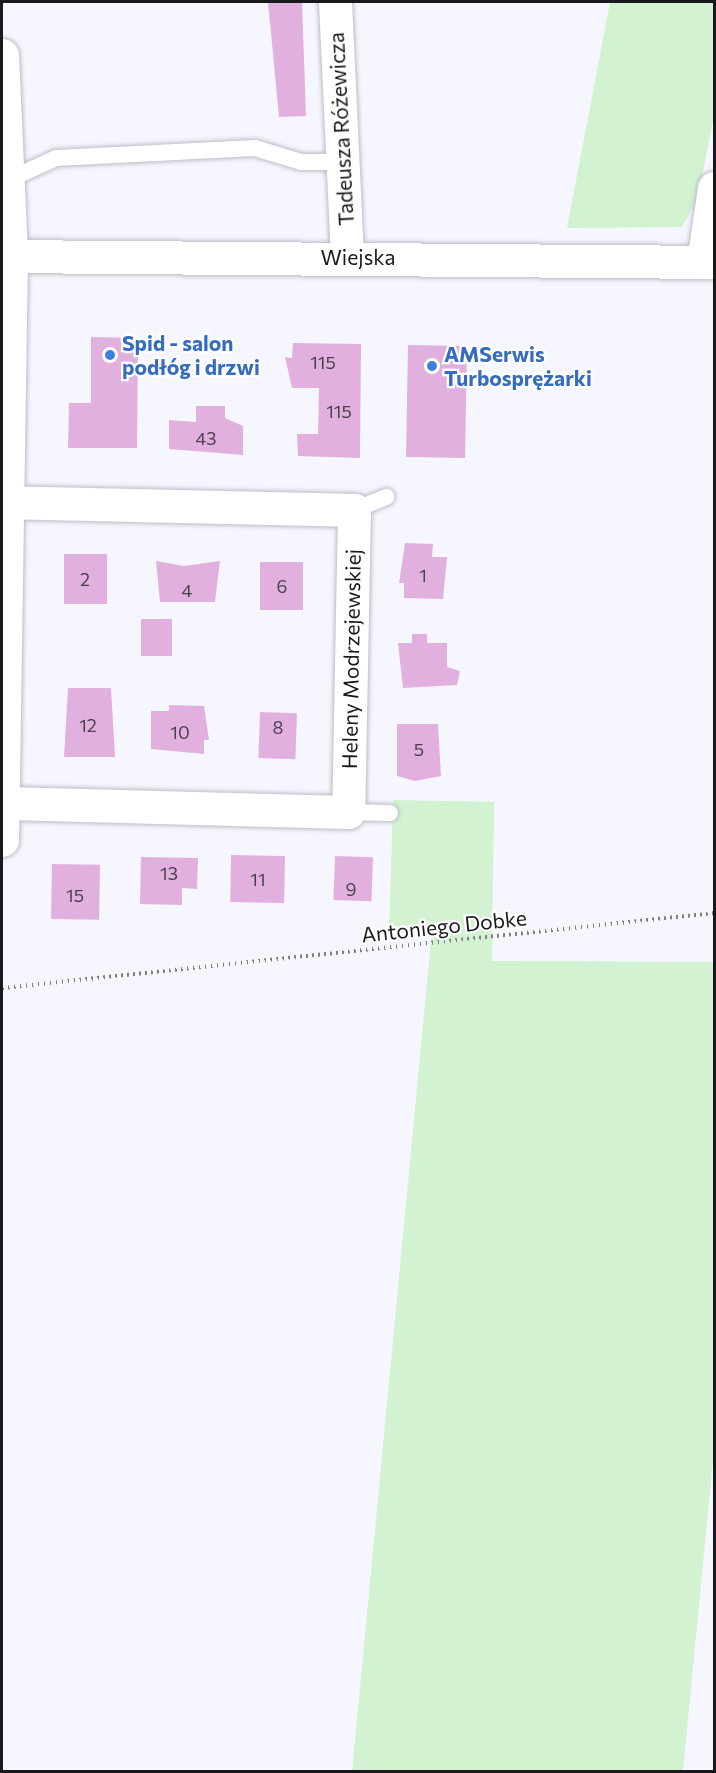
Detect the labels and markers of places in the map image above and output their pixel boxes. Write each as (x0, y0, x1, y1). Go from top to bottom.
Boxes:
place label: Spid - salon podłóg i drzwi (122, 330, 260, 380)
place label: AMSerwis Turbosprężarki (444, 341, 592, 391)
marker: Spid - salon podłóg i drzwi (103, 348, 117, 362)
marker: AMSerwis Turbosprężarki (425, 359, 439, 373)

